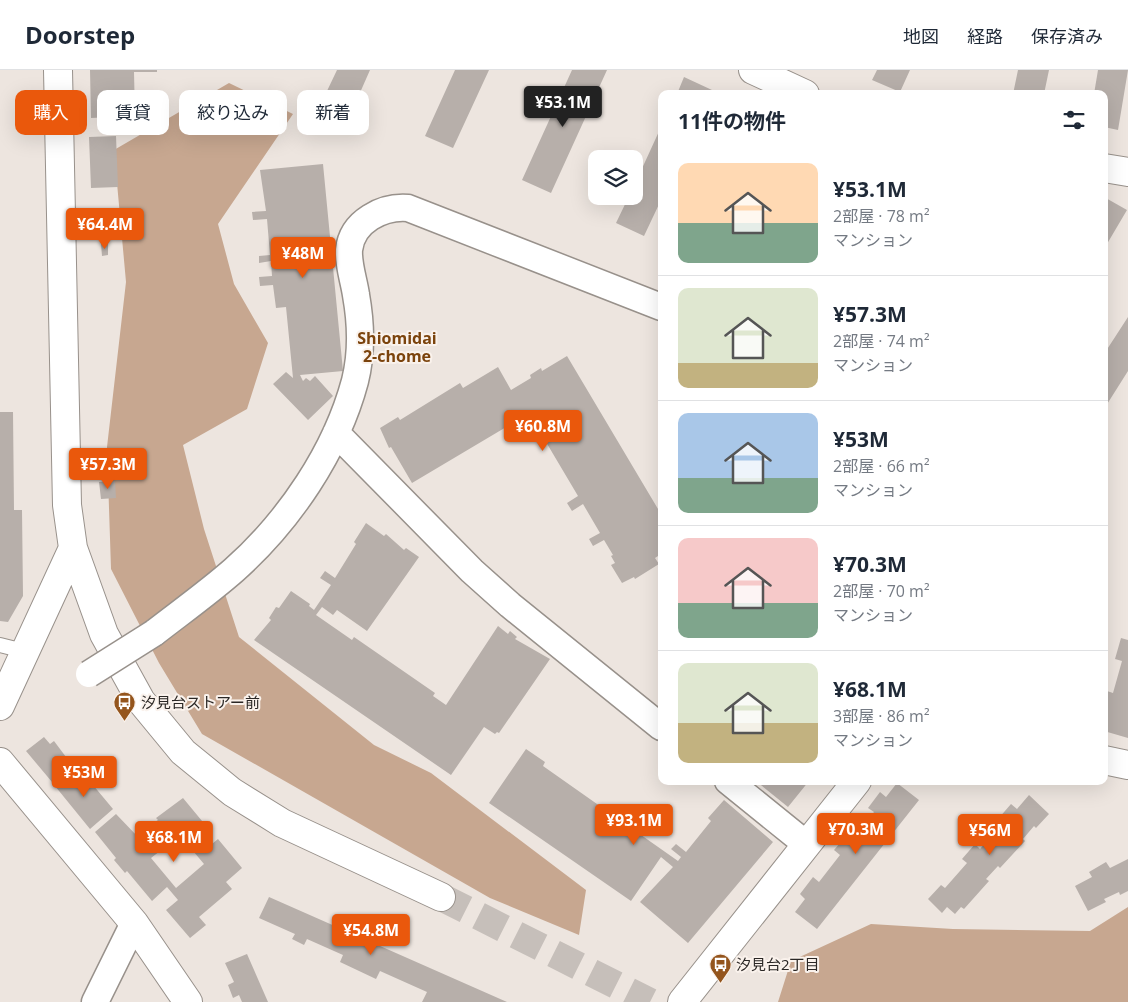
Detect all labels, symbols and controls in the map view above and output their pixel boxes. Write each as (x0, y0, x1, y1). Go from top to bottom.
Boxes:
text: Doorstep (25, 18, 135, 51)
text: 地図 (903, 24, 939, 48)
text: 経路 (967, 24, 1003, 48)
text: 保存済み (1031, 24, 1103, 48)
pin: ¥53.1M (522, 85, 604, 128)
chip: 購入 (15, 90, 87, 135)
chip: 賃貸 (97, 90, 169, 135)
chip: 絞り込み (179, 90, 287, 135)
chip: 新着 (297, 90, 369, 135)
text: ¥53.1M (535, 91, 591, 113)
icon: filters (1060, 106, 1088, 134)
text: 11件の物件 (678, 107, 786, 135)
map controls (588, 150, 643, 205)
button: layers (588, 150, 643, 205)
text: ¥53.1M (833, 175, 907, 203)
icon: home (718, 183, 778, 243)
text: 2部屋 · 78 m² (833, 205, 930, 227)
pin: ¥64.4M (64, 208, 146, 250)
text: ¥64.4M (77, 213, 133, 235)
text: マンション (833, 229, 913, 251)
pin: ¥48M (273, 236, 333, 279)
text: ¥48M (282, 242, 324, 264)
text: ¥57.3M (833, 300, 907, 328)
icon: home (718, 308, 778, 368)
district label: Shiomidai 2-chome (357, 327, 437, 367)
text: 2部屋 · 74 m² (833, 330, 930, 352)
text: マンション (833, 354, 913, 376)
pin: ¥60.8M (502, 410, 584, 452)
text: ¥60.8M (515, 415, 571, 437)
text: ¥53M (833, 425, 889, 453)
icon: home (718, 433, 778, 493)
pin: ¥57.3M (67, 448, 149, 490)
text: ¥57.3M (80, 453, 136, 475)
text: 2部屋 · 66 m² (833, 455, 930, 477)
text: マンション (833, 479, 913, 501)
text: ¥70.3M (833, 550, 907, 578)
icon: home (718, 558, 778, 618)
text: 2部屋 · 70 m² (833, 580, 930, 602)
text: マンション (833, 604, 913, 626)
text: ¥68.1M (833, 675, 907, 703)
icon: home (718, 683, 778, 743)
bus stop icon: 汐見台ストアー前 (113, 690, 137, 721)
place label: 汐見台ストアー前 (141, 692, 260, 712)
text: 3部屋 · 86 m² (833, 705, 930, 727)
text: マンション (833, 729, 913, 751)
pin: ¥53M (54, 756, 114, 798)
text: ¥53M (63, 761, 105, 783)
pin: ¥93.1M (593, 804, 675, 846)
text: ¥93.1M (606, 809, 662, 831)
pin: ¥70.3M (815, 812, 897, 855)
pin: ¥56M (960, 814, 1020, 856)
text: ¥70.3M (828, 818, 884, 840)
text: ¥56M (969, 819, 1011, 841)
pin: ¥68.1M (133, 820, 215, 863)
text: ¥68.1M (146, 826, 202, 848)
pin: ¥54.8M (330, 914, 412, 956)
text: ¥54.8M (343, 919, 399, 941)
bus stop icon: 汐見台2丁目 (708, 952, 732, 983)
place label: 汐見台2丁目 (736, 954, 820, 974)

